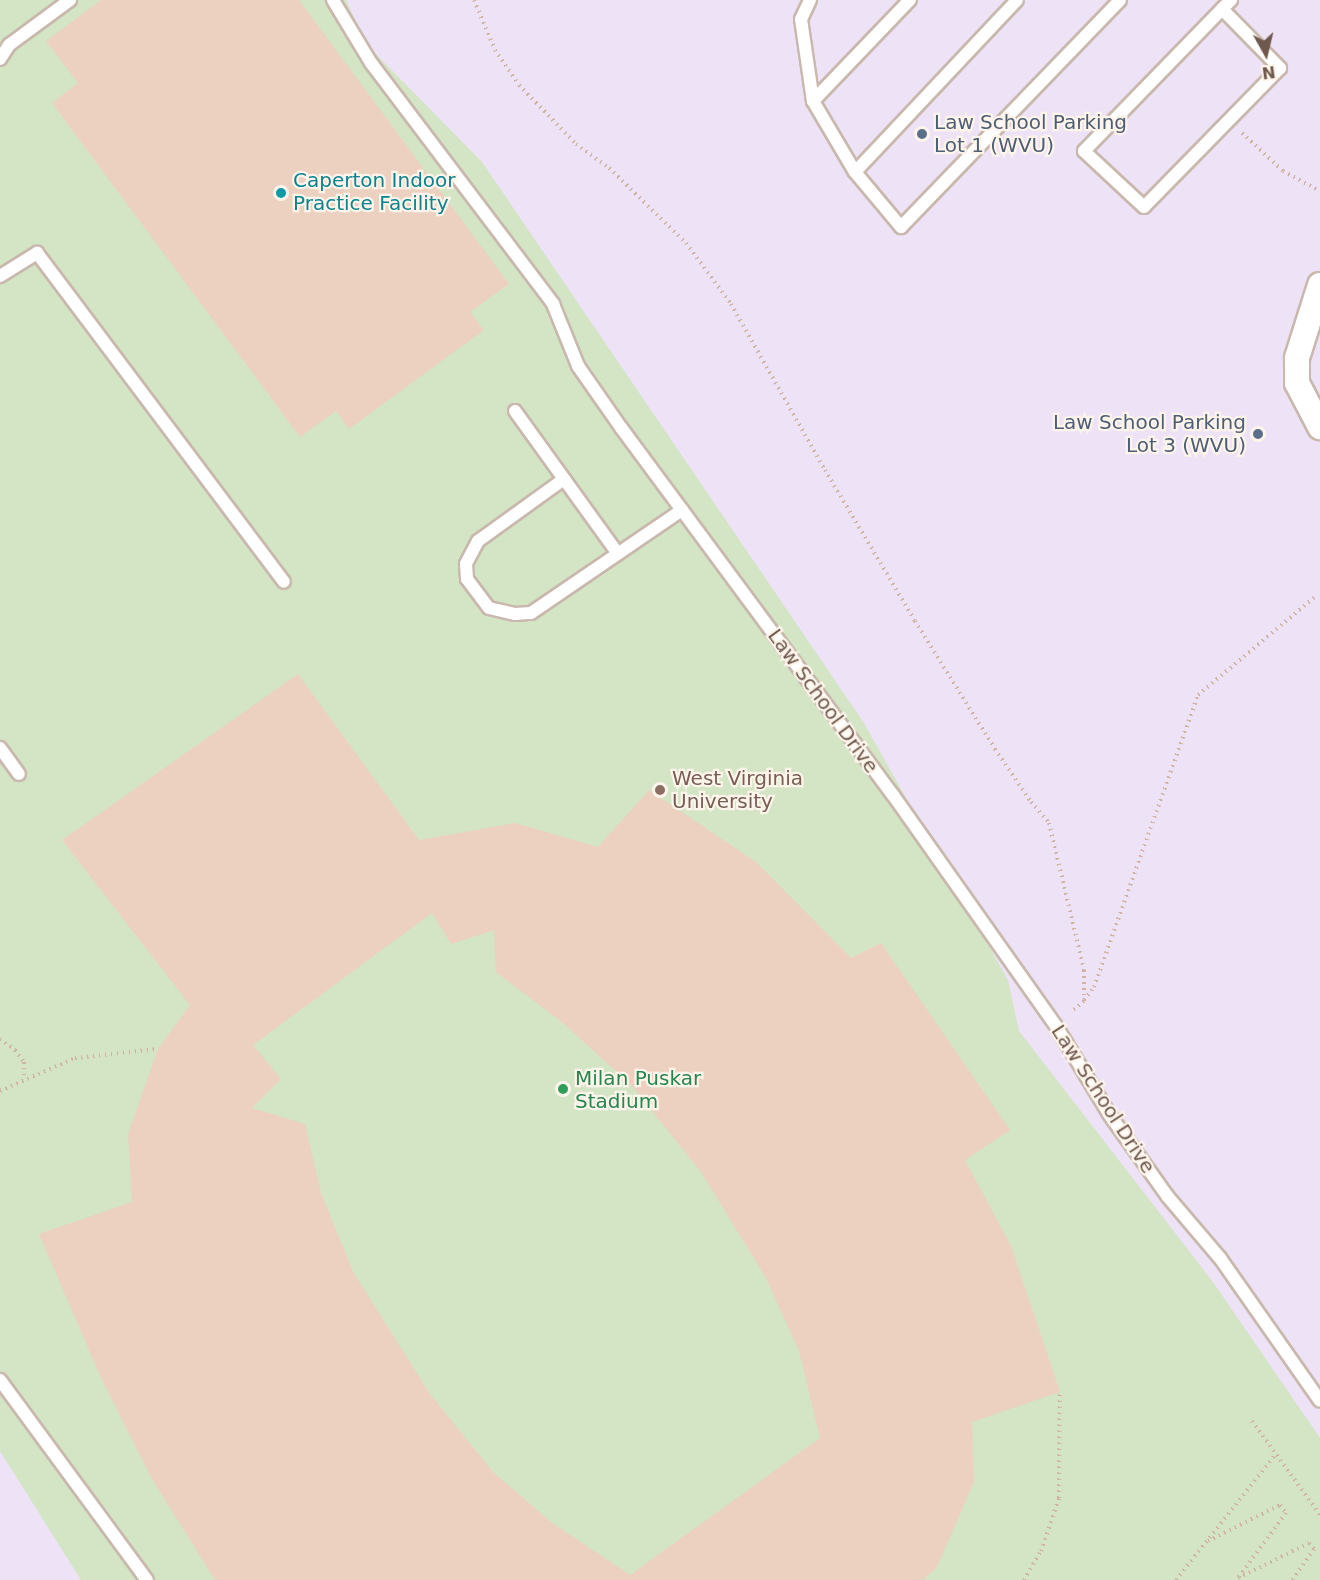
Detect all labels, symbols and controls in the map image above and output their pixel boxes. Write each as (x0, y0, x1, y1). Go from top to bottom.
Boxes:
north arrow (1236, 24, 1296, 84)
text: N (1261, 62, 1277, 83)
place label: Law School Parking Lot 1 (WVU) (934, 110, 1127, 157)
marker: Law School Parking Lot 1 (WVU) (915, 127, 929, 141)
place label: Caperton Indoor Practice Facility (293, 169, 456, 216)
marker: Caperton Indoor Practice Facility (274, 186, 288, 200)
place label: Law School Parking Lot 3 (WVU) (1053, 410, 1246, 457)
marker: Law School Parking Lot 3 (WVU) (1251, 427, 1265, 441)
street label: Law School Drive (763, 624, 883, 778)
place label: West Virginia University (672, 766, 803, 813)
marker: West Virginia University (653, 783, 667, 797)
street label: Law School Drive (1046, 1020, 1160, 1178)
place label: Milan Puskar Stadium (575, 1066, 701, 1113)
marker: Milan Puskar Stadium (556, 1082, 570, 1096)

